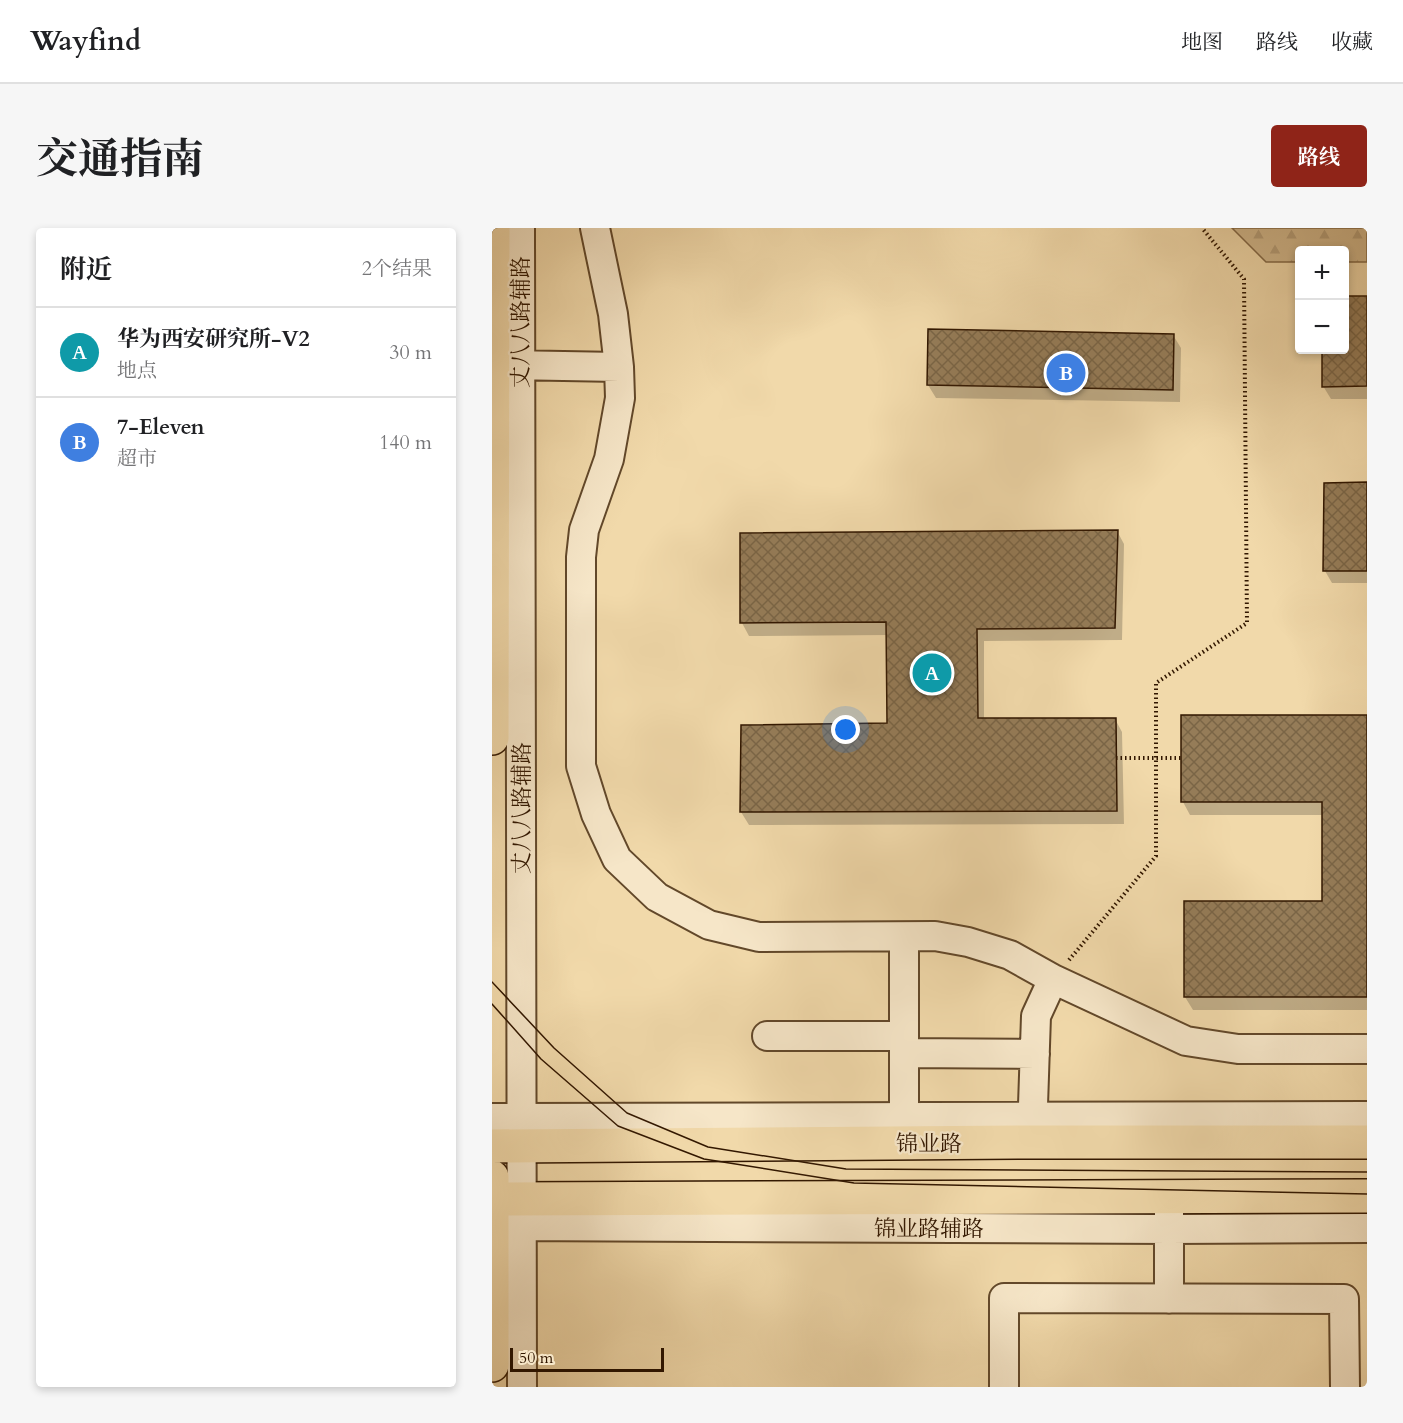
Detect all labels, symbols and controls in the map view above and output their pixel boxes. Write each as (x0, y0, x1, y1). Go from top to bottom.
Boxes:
text: Wayfind (30, 22, 141, 60)
text: 地图 (1181, 28, 1223, 57)
text: 路线 (1256, 28, 1298, 57)
text: 收藏 (1331, 28, 1373, 57)
button: 路线 (1271, 125, 1367, 187)
text: 交通指南 (36, 131, 204, 188)
map controls (1295, 246, 1349, 354)
button: + (1295, 246, 1349, 300)
text: 附近 (60, 252, 112, 287)
text: 2个结果 (362, 255, 432, 282)
street label: 丈八八路辅路 (506, 256, 536, 388)
button: − (1295, 300, 1349, 354)
text: 华为西安研究所-V2 (117, 324, 310, 354)
text: A (72, 339, 87, 366)
text: 30 m (389, 339, 432, 366)
pin: B (1046, 350, 1086, 396)
text: 地点 (117, 357, 157, 384)
text: 7-Eleven (117, 412, 205, 442)
text: B (72, 429, 87, 456)
text: 140 m (379, 429, 432, 456)
text: 超市 (117, 445, 157, 472)
pin: A (912, 650, 952, 696)
your location (831, 715, 860, 744)
street label: 丈八八路辅路 (507, 742, 537, 874)
street label: 锦业路 (896, 1129, 962, 1159)
street label: 锦业路辅路 (874, 1214, 984, 1244)
scale bar (510, 1345, 664, 1372)
text: 50 m (519, 1347, 553, 1369)

